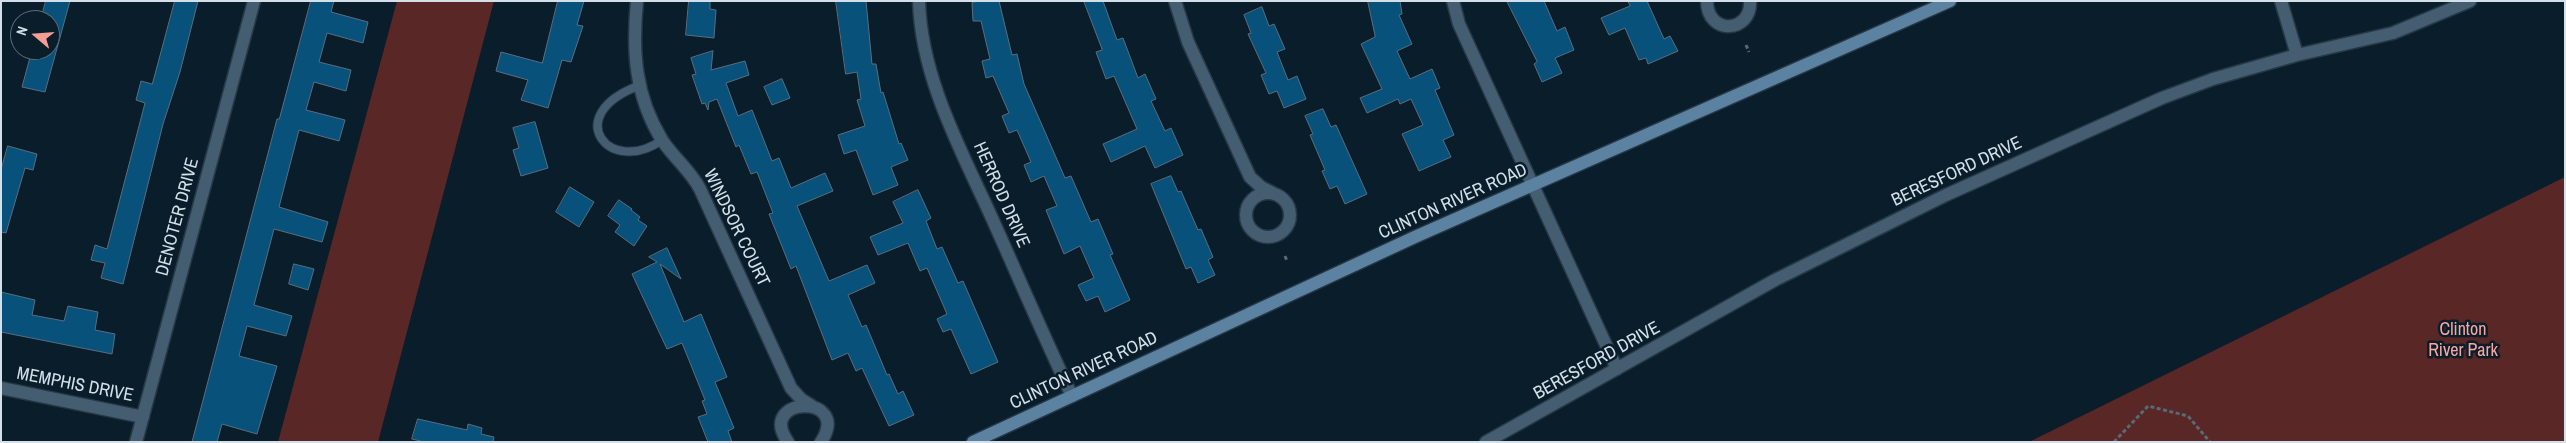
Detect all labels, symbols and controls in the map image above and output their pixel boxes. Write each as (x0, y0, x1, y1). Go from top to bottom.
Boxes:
north arrow (10, 10, 60, 60)
text: N (12, 24, 32, 37)
street label: BERESFORD DRIVE (1889, 132, 2025, 212)
street label: HERROD DRIVE (968, 139, 1034, 251)
street label: DENOTER DRIVE (152, 156, 204, 278)
street label: CLINTON RIVER ROAD (1375, 159, 1531, 245)
street label: WINDSOR COURT (698, 166, 774, 290)
street label: BERESFORD DRIVE (1530, 317, 1664, 405)
park label: Clinton River Park (2428, 319, 2498, 362)
street label: CLINTON RIVER ROAD (1007, 327, 1161, 415)
street label: MEMPHIS DRIVE (15, 363, 135, 407)

